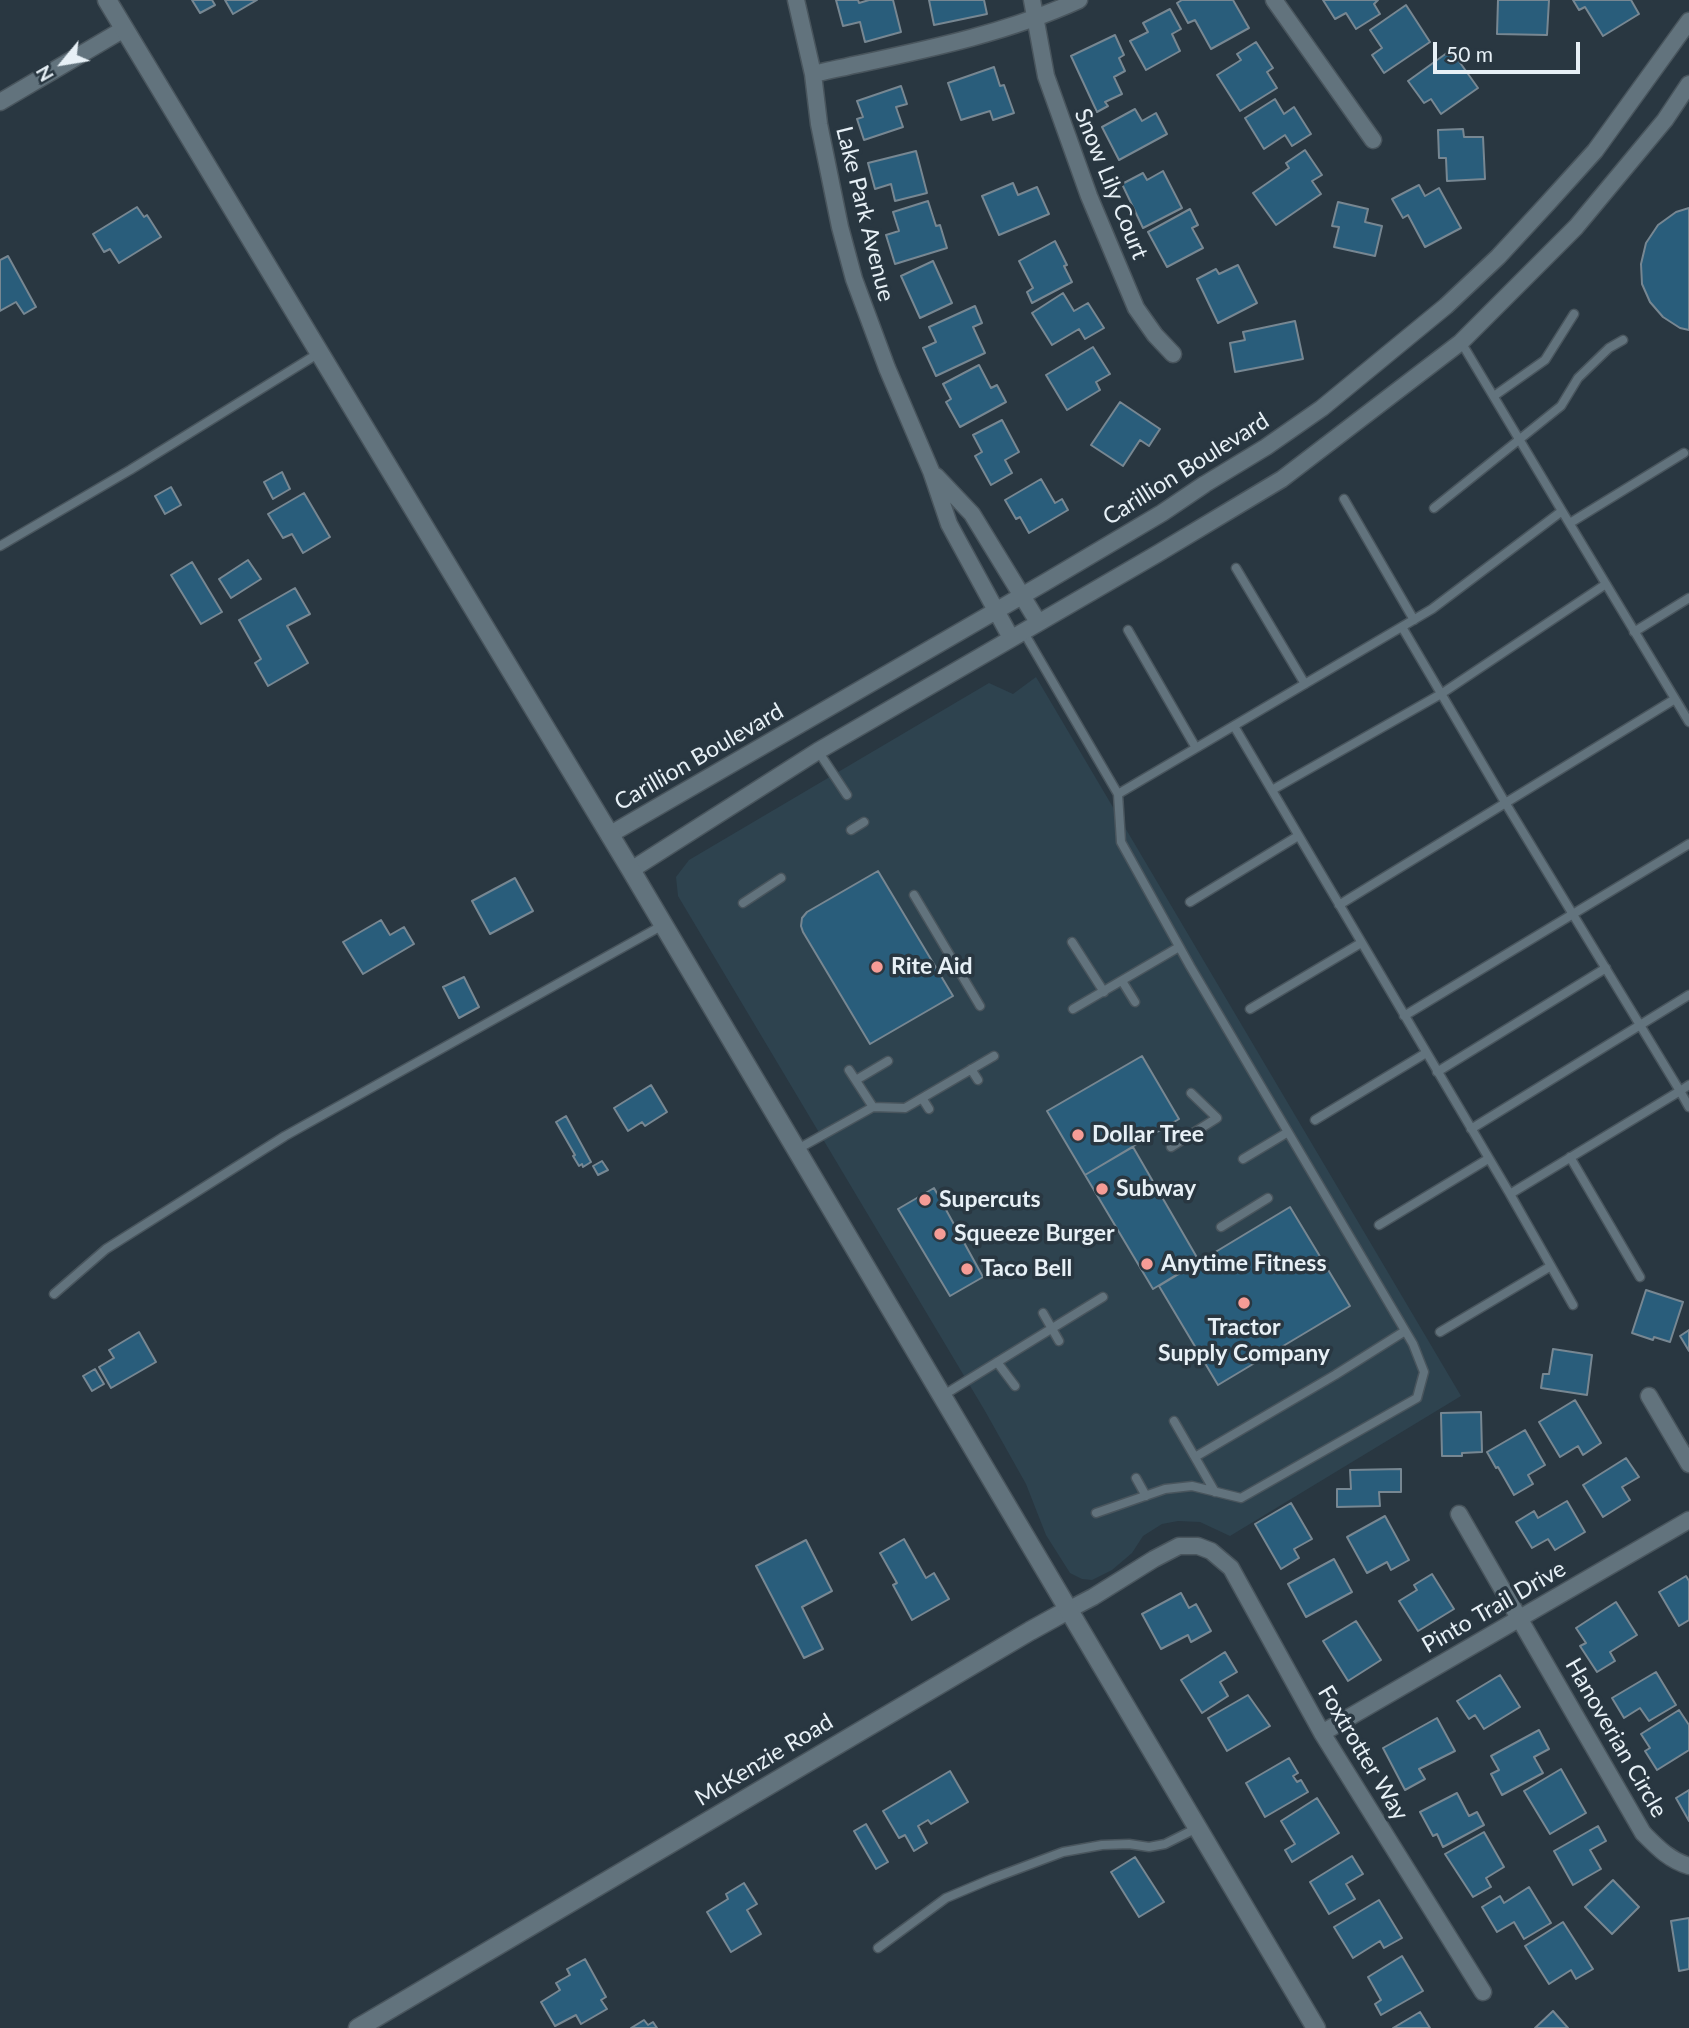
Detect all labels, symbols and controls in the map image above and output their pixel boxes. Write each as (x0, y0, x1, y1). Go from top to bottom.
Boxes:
north arrow (28, 28, 98, 98)
scale bar (1437, 28, 1584, 72)
text: 50 m (1446, 41, 1493, 66)
text: N (31, 62, 58, 86)
street label: Snow Lily Court (1068, 105, 1154, 263)
street label: Lake Park Avenue (830, 124, 900, 304)
street label: Carillion Boulevard (1098, 407, 1274, 531)
street label: Carillion Boulevard (610, 697, 788, 817)
place label: Rite Aid (891, 953, 973, 981)
marker: Rite Aid (869, 959, 885, 975)
place label: Dollar Tree (1092, 1121, 1204, 1149)
marker: Dollar Tree (1070, 1127, 1086, 1143)
place label: Subway (1116, 1175, 1196, 1203)
marker: Subway (1094, 1181, 1110, 1197)
place label: Supercuts (939, 1186, 1041, 1214)
marker: Supercuts (917, 1192, 933, 1208)
place label: Squeeze Burger (954, 1220, 1115, 1248)
marker: Squeeze Burger (932, 1226, 948, 1242)
place label: Anytime Fitness (1161, 1250, 1327, 1278)
place label: Taco Bell (981, 1255, 1072, 1283)
marker: Anytime Fitness (1139, 1256, 1155, 1272)
marker: Taco Bell (959, 1261, 975, 1277)
marker: Tractor Supply Company (1236, 1295, 1252, 1311)
place label: Tractor Supply Company (1158, 1314, 1330, 1368)
street label: Pinto Trail Drive (1417, 1555, 1571, 1659)
street label: Hanoverian Circle (1559, 1653, 1673, 1823)
street label: Foxtrotter Way (1312, 1681, 1414, 1825)
street label: McKenzie Road (690, 1708, 838, 1812)

